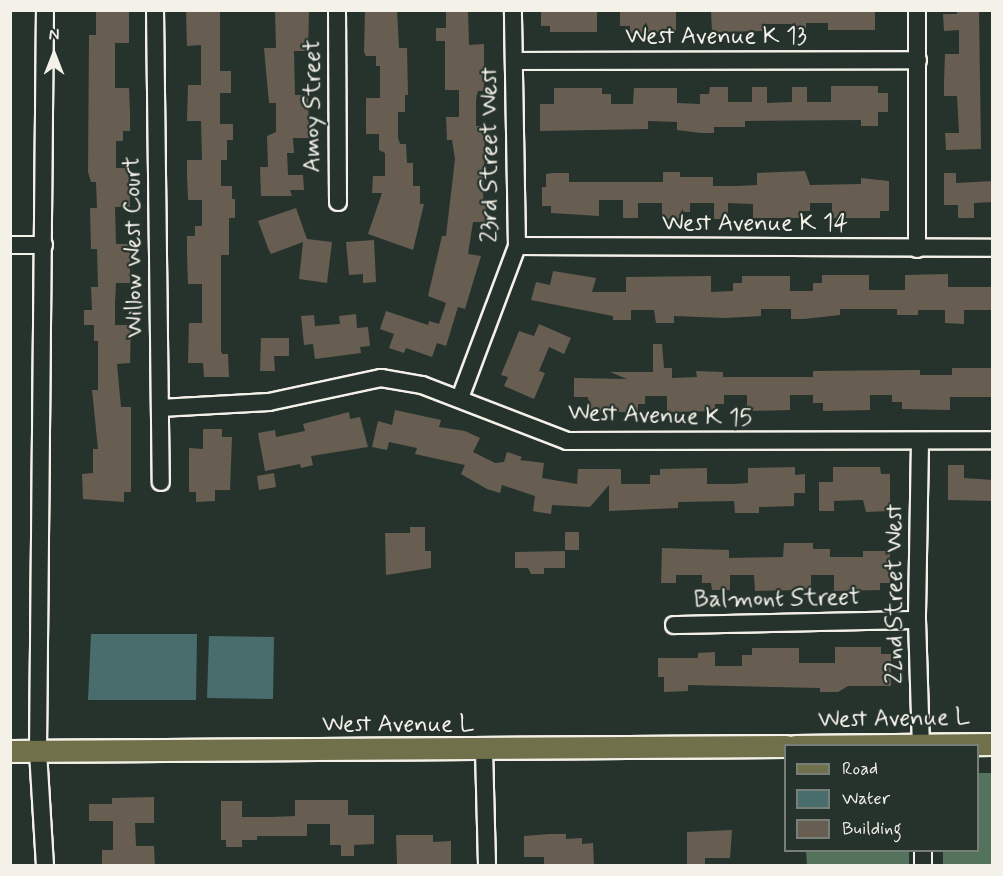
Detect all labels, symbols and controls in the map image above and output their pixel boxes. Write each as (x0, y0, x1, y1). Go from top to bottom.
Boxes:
street label: West Avenue K 13 (625, 23, 807, 51)
north arrow (24, 24, 84, 84)
text: N (49, 25, 59, 46)
street label: Amoy Street (299, 40, 327, 172)
street label: 23rd Street West (476, 68, 504, 242)
street label: Willow West Court (118, 155, 150, 339)
street label: West Avenue K 14 (662, 210, 848, 238)
street label: West Avenue K 15 (567, 398, 753, 434)
street label: 22nd Street West (881, 504, 909, 684)
street label: Balmont Street (694, 583, 860, 615)
street label: West Avenue L (818, 703, 970, 735)
street label: West Avenue L (322, 711, 474, 739)
legend (784, 744, 979, 852)
text: Road (842, 757, 878, 781)
text: Water (842, 787, 890, 811)
text: Building (842, 817, 902, 841)

